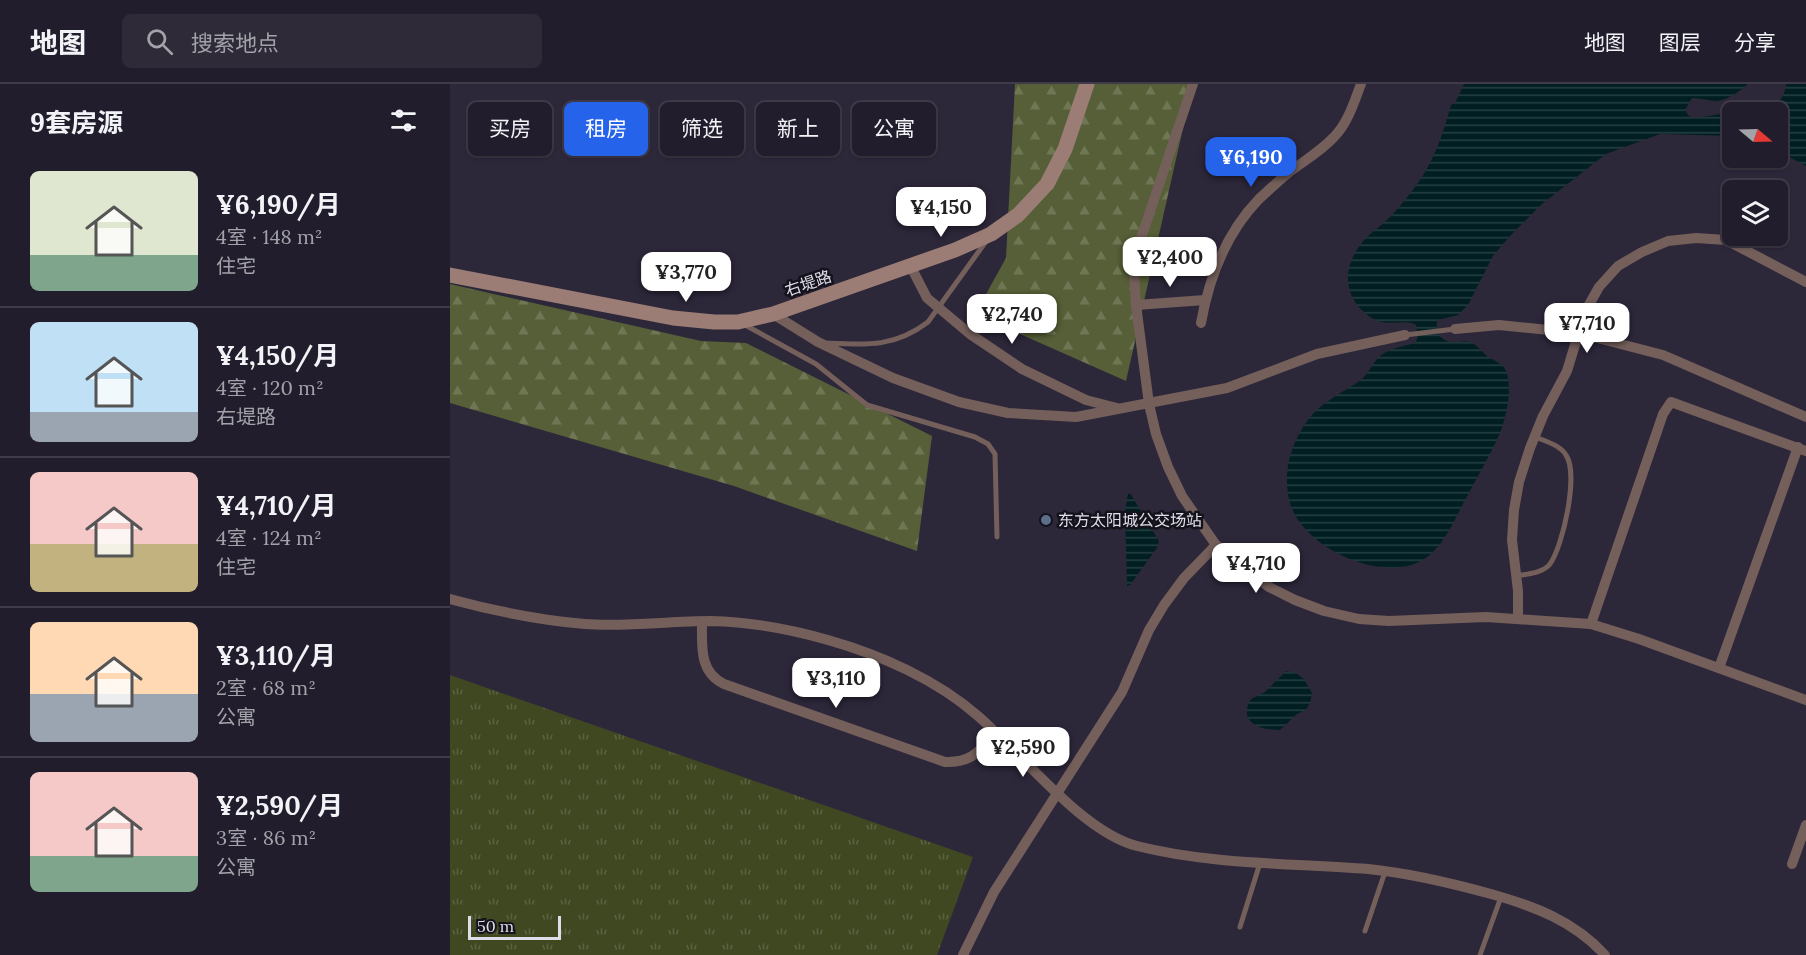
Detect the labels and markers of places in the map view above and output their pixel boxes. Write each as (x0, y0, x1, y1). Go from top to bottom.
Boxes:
pin: ¥6,190 (1202, 137, 1300, 188)
pin: ¥4,150 (892, 187, 990, 238)
pin: ¥2,400 (1121, 237, 1219, 288)
pin: ¥3,770 (637, 252, 735, 303)
pin: ¥2,740 (963, 294, 1061, 345)
pin: ¥7,710 (1538, 303, 1636, 354)
place label: 东方太阳城公交场站 (1058, 510, 1202, 530)
marker: 东方太阳城公交场站 (1039, 513, 1053, 527)
pin: ¥4,710 (1207, 543, 1305, 594)
pin: ¥3,110 (787, 658, 885, 709)
pin: ¥2,590 (974, 727, 1072, 778)

